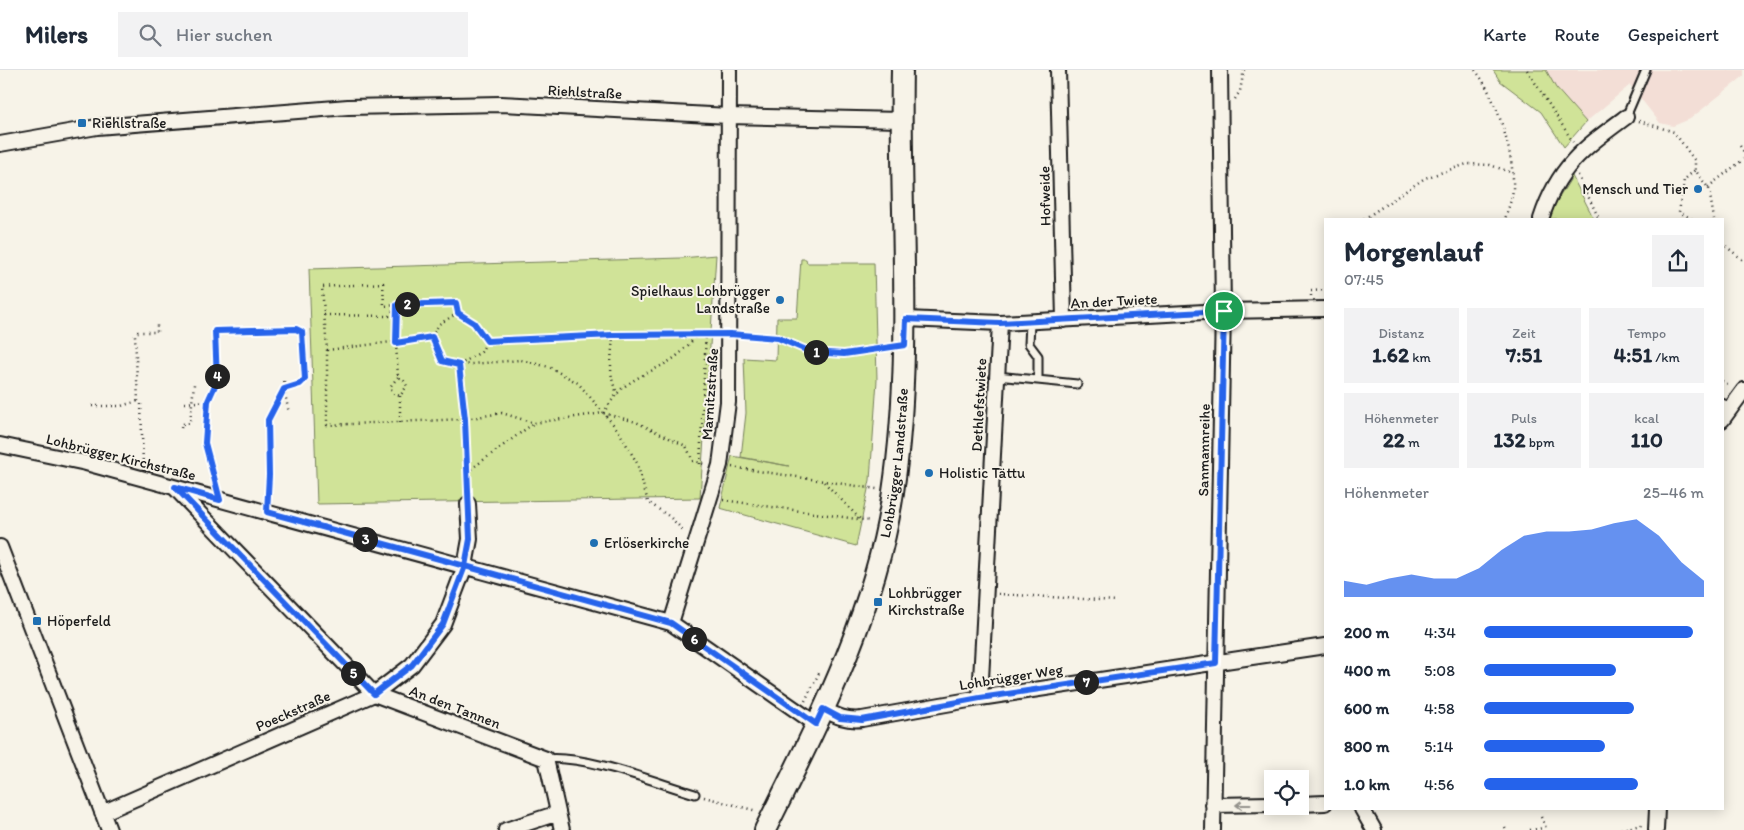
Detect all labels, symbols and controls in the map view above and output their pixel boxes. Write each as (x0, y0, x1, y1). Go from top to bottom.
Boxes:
search box (118, 12, 468, 57)
text: Milers (25, 20, 88, 49)
icon: search (136, 21, 164, 49)
text: Hier suchen (176, 23, 272, 46)
text: Karte (1483, 24, 1526, 46)
text: Route (1554, 24, 1600, 46)
text: Gespeichert (1628, 24, 1719, 46)
street label: Riehlstraße (547, 81, 623, 103)
place label: Riehlstraße (92, 114, 167, 132)
marker: Riehlstraße (76, 117, 88, 129)
street label: Hofweide (1035, 166, 1055, 226)
place label: Mensch und Tier (1582, 180, 1688, 198)
marker: Mensch und Tier (1692, 183, 1704, 195)
text: Morgenlauf (1344, 234, 1483, 268)
button: share (1652, 235, 1704, 287)
text: 07:45 (1344, 270, 1384, 289)
place label: Spielhaus Lohbrügger Landstraße (631, 282, 770, 317)
street label: An der Twiete (1070, 290, 1158, 312)
pin (1203, 290, 1245, 332)
pin: 2 (394, 292, 420, 316)
marker: Spielhaus Lohbrügger Landstraße (774, 294, 786, 306)
text: 2 (404, 296, 411, 313)
icon: arrive (1210, 297, 1238, 325)
text: Distanz (1379, 325, 1424, 342)
text: Zeit (1512, 325, 1536, 342)
text: Tempo (1627, 325, 1666, 342)
pin: 1 (804, 340, 828, 364)
text: 1.62 (1372, 342, 1409, 367)
text: 7:51 (1506, 342, 1542, 367)
text: 4:51 (1614, 342, 1652, 367)
text: 1 (813, 344, 820, 361)
street label: Marnitzstraße (698, 347, 722, 441)
text: km (1409, 349, 1431, 366)
text: /km (1652, 349, 1680, 366)
street label: Dethlefstwiete (968, 358, 990, 452)
pin: 4 (204, 364, 230, 388)
text: 4 (213, 368, 222, 385)
street label: Lohbrügger Landstraße (876, 388, 912, 540)
street label: Sanmannreihe (1194, 403, 1214, 497)
text: Höhenmeter (1364, 410, 1438, 427)
text: Puls (1511, 410, 1537, 427)
text: kcal (1634, 410, 1659, 427)
text: 22 (1383, 427, 1405, 452)
text: 132 (1493, 427, 1526, 452)
text: 110 (1630, 427, 1663, 452)
street label: Lohbrügger Kirchstraße (44, 430, 198, 484)
text: m (1405, 434, 1420, 451)
text: bpm (1526, 434, 1555, 451)
place label: Holistic Tättu (939, 464, 1025, 482)
marker: Holistic Tättu (923, 467, 935, 479)
text: Höhenmeter (1344, 483, 1429, 502)
text: 25–46 m (1643, 483, 1704, 502)
pin: 3 (352, 526, 378, 552)
text: 3 (362, 531, 369, 548)
place label: Erlöserkirche (604, 534, 689, 552)
marker: Erlöserkirche (588, 537, 600, 549)
place label: Lohbrügger Kirchstraße (888, 584, 965, 619)
marker: Lohbrügger Kirchstraße (872, 596, 884, 608)
place label: Höperfeld (47, 612, 111, 630)
marker: Höperfeld (31, 615, 43, 627)
text: 200 m (1344, 623, 1389, 642)
text: 4:34 (1424, 623, 1456, 642)
pin: 6 (682, 626, 706, 652)
text: 6 (691, 631, 698, 648)
pin: 5 (340, 660, 366, 686)
street label: Lohbrügger Weg (958, 660, 1064, 694)
text: 400 m (1344, 661, 1390, 680)
text: 5:08 (1424, 661, 1455, 680)
text: 5 (350, 665, 357, 682)
pin: 7 (1074, 670, 1098, 694)
text: 7 (1083, 674, 1090, 691)
street label: An den Tannen (407, 681, 504, 733)
street label: Poeckstraße (253, 687, 333, 735)
text: 600 m (1344, 699, 1389, 718)
text: 4:58 (1424, 699, 1455, 718)
text: 800 m (1344, 737, 1390, 756)
text: 5:14 (1424, 737, 1453, 756)
map controls (1264, 770, 1309, 815)
button: locate (1264, 770, 1309, 815)
text: 1.0 km (1344, 775, 1390, 794)
text: 4:56 (1424, 775, 1454, 794)
one-way arrow (1235, 800, 1252, 810)

